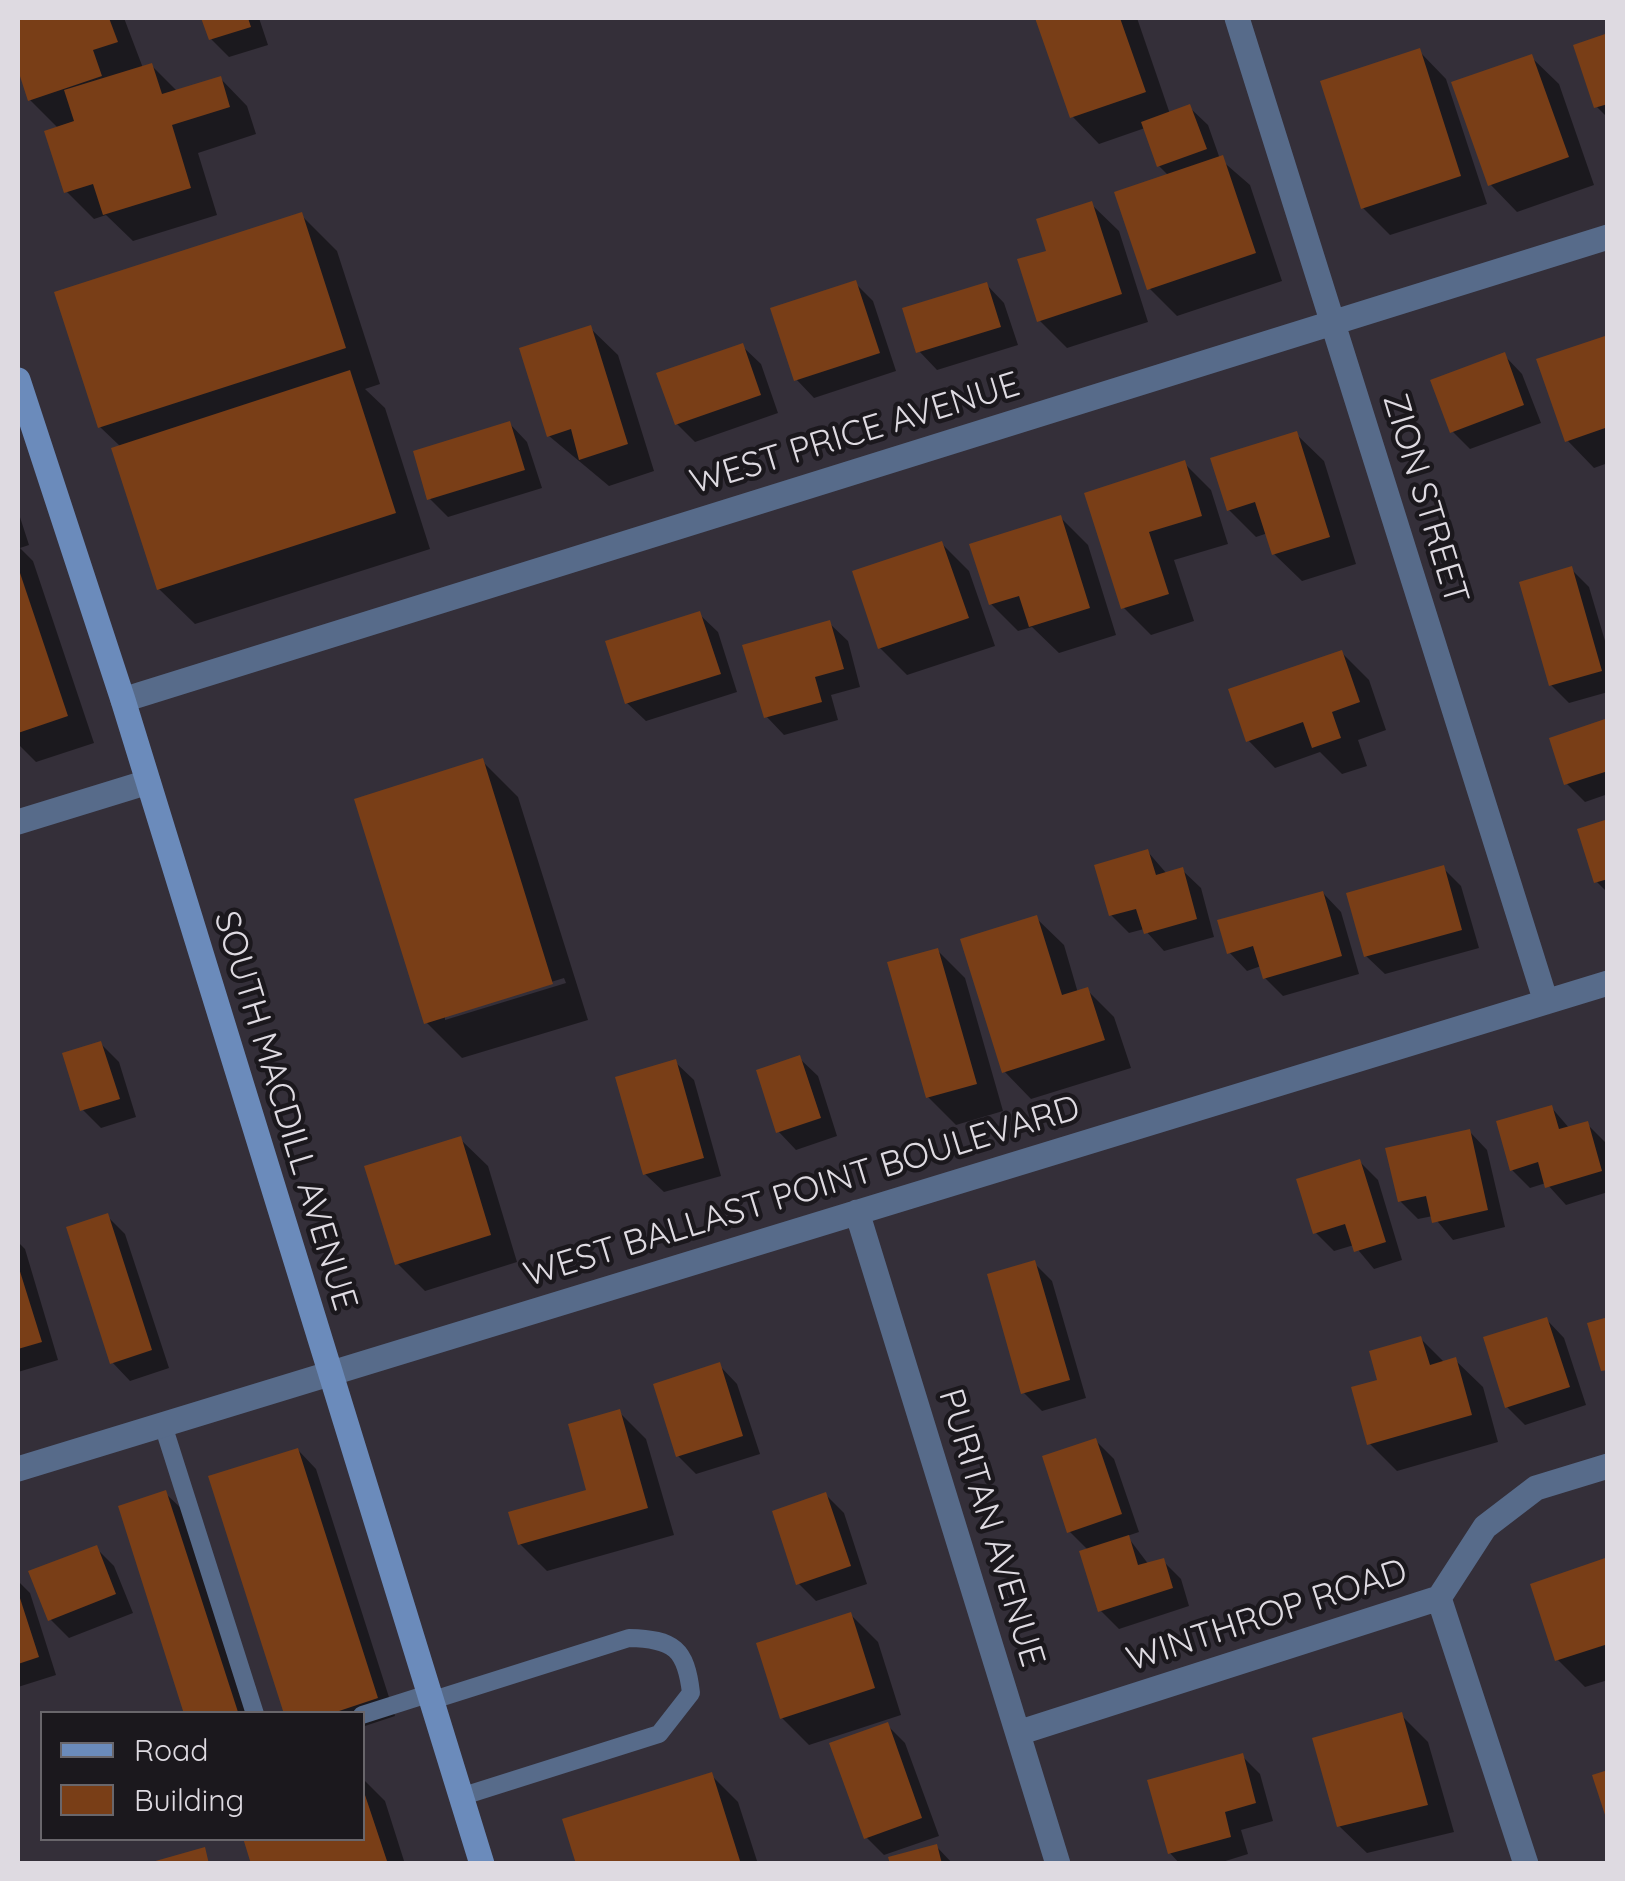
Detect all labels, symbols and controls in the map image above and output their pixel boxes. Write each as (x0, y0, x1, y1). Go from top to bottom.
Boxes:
street label: WEST PRICE AVENUE (685, 364, 1025, 504)
street label: ZION STREET (1373, 388, 1477, 610)
street label: SOUTH MACDILL AVENUE (204, 906, 366, 1316)
street label: WEST BALLAST POINT BOULEVARD (519, 1087, 1085, 1297)
street label: PURITAN AVENUE (929, 1384, 1053, 1672)
street label: WINTHROP ROAD (1122, 1551, 1412, 1681)
legend (40, 1711, 365, 1841)
text: Road (134, 1731, 208, 1769)
text: Building (134, 1781, 244, 1819)

